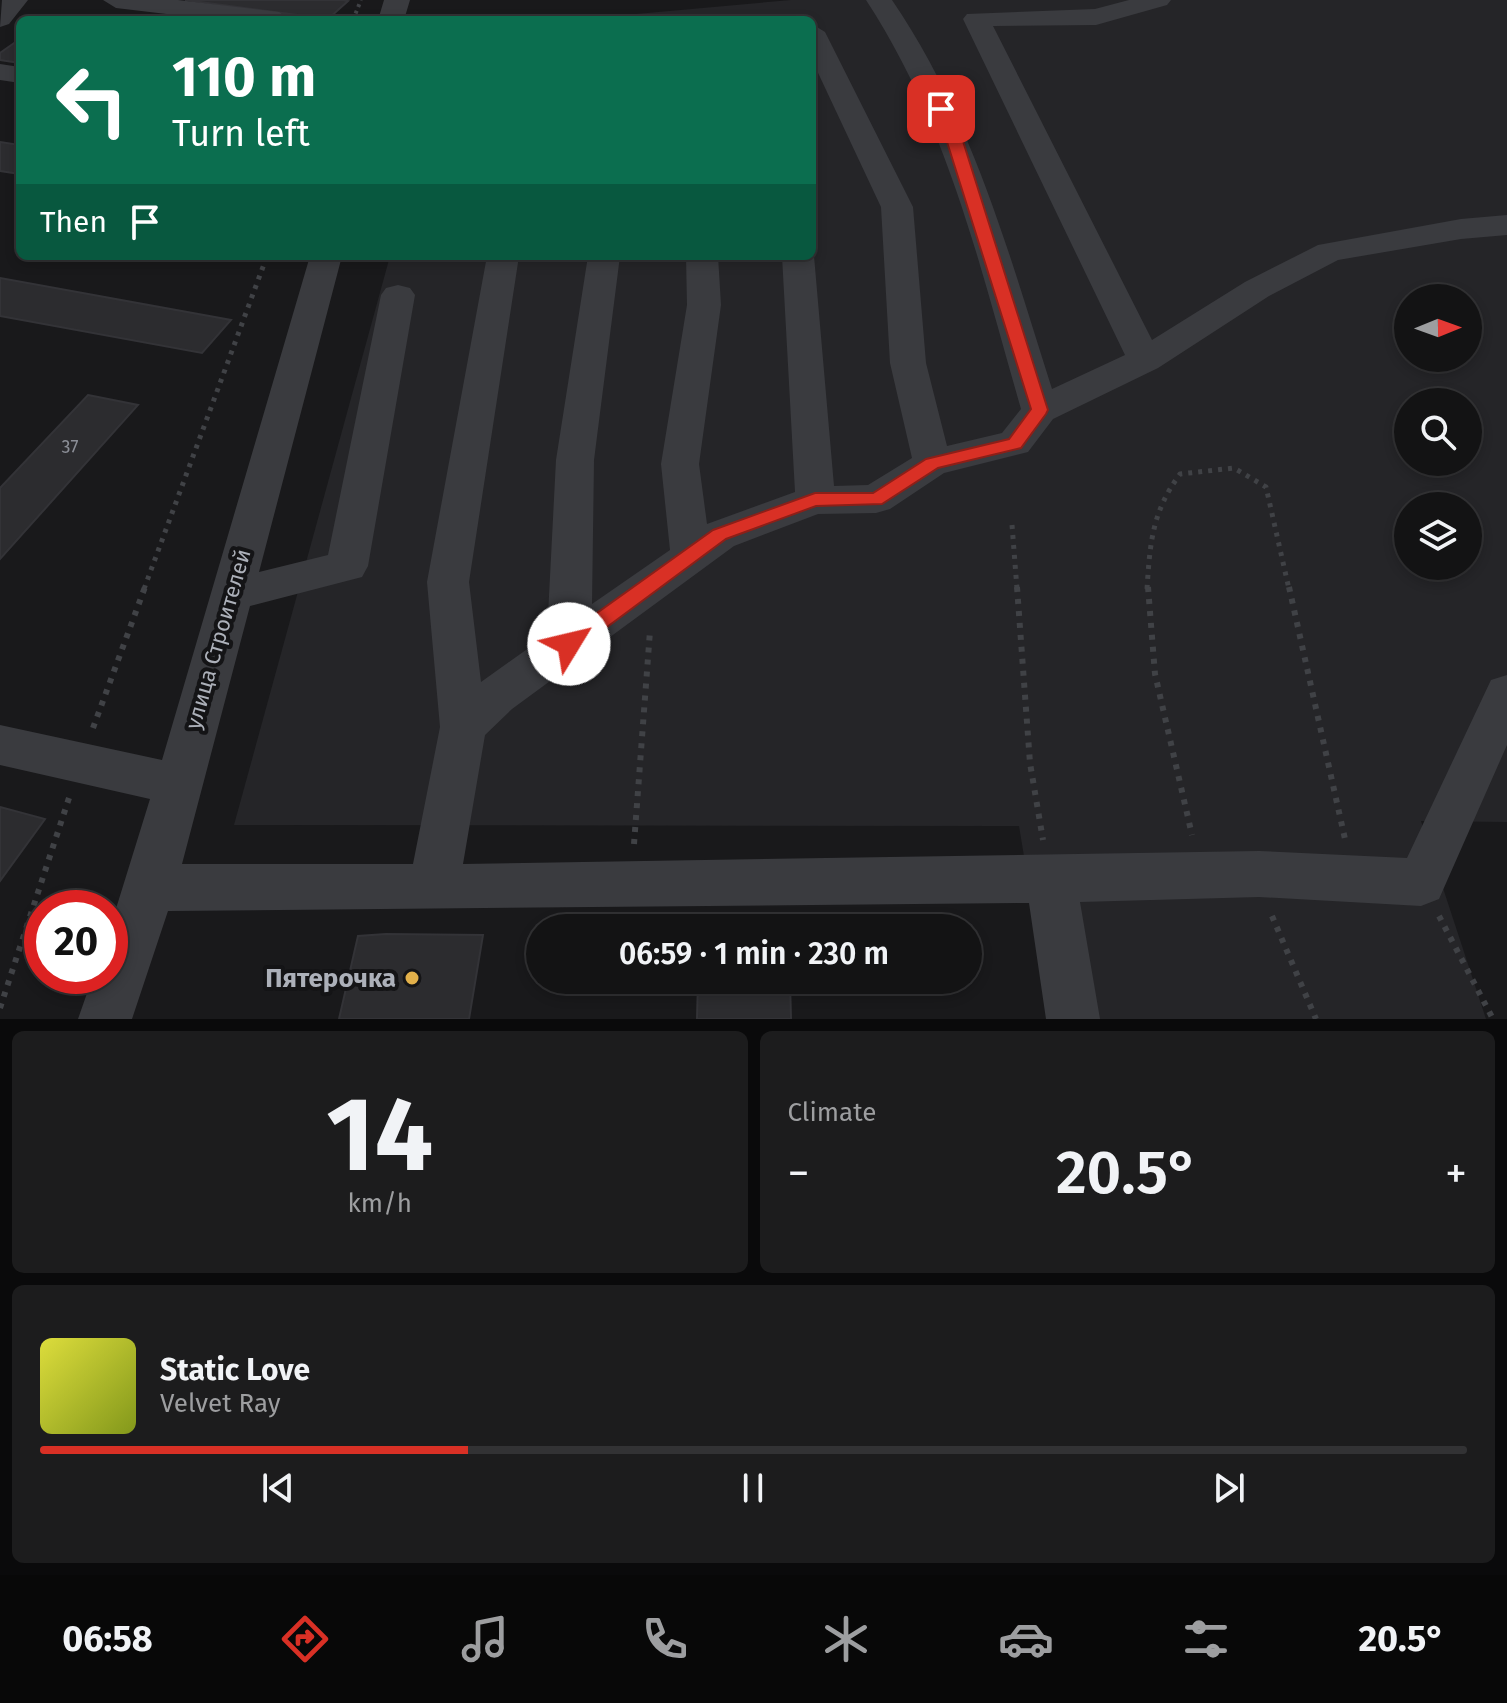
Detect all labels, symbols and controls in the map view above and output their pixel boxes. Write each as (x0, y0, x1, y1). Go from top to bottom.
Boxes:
text: 110 m (172, 44, 316, 111)
icon: left (40, 48, 144, 152)
pin (907, 75, 975, 143)
icon: arrive (919, 87, 963, 131)
text: Turn left (172, 112, 310, 156)
icon: arrive (123, 200, 167, 244)
text: Then (40, 204, 107, 240)
north arrow (1394, 284, 1482, 372)
map controls (1394, 284, 1482, 580)
button: search (1394, 388, 1482, 476)
house number: 37 (62, 436, 78, 458)
button: layers (1394, 492, 1482, 580)
street label: улица Строителей (179, 546, 257, 732)
position arrow (527, 602, 611, 686)
speed limit sign: 20 (24, 890, 128, 994)
text: 06:59 · 1 min · 230 m (619, 936, 889, 972)
place label: Пятерочка (265, 963, 396, 994)
marker: Пятерочка (403, 969, 421, 987)
text: 14 (326, 1073, 433, 1198)
text: Climate (788, 1097, 876, 1128)
text: 20.5° (1056, 1137, 1199, 1209)
text: − (788, 1147, 810, 1200)
text: + (1445, 1147, 1467, 1200)
text: km/h (348, 1188, 412, 1219)
text: Static Love (160, 1352, 310, 1388)
text: Velvet Ray (160, 1388, 280, 1419)
icon: previous (256, 1466, 300, 1510)
icon: pause (731, 1466, 775, 1510)
icon: next (1207, 1466, 1251, 1510)
icon: directions (277, 1611, 333, 1667)
icon: music (457, 1611, 513, 1667)
icon: phone (637, 1611, 693, 1667)
icon: climate (818, 1611, 874, 1667)
icon: car (998, 1611, 1054, 1667)
icon: filters (1178, 1611, 1234, 1667)
text: 06:58 (62, 1617, 153, 1661)
text: 20.5° (1358, 1617, 1445, 1661)

